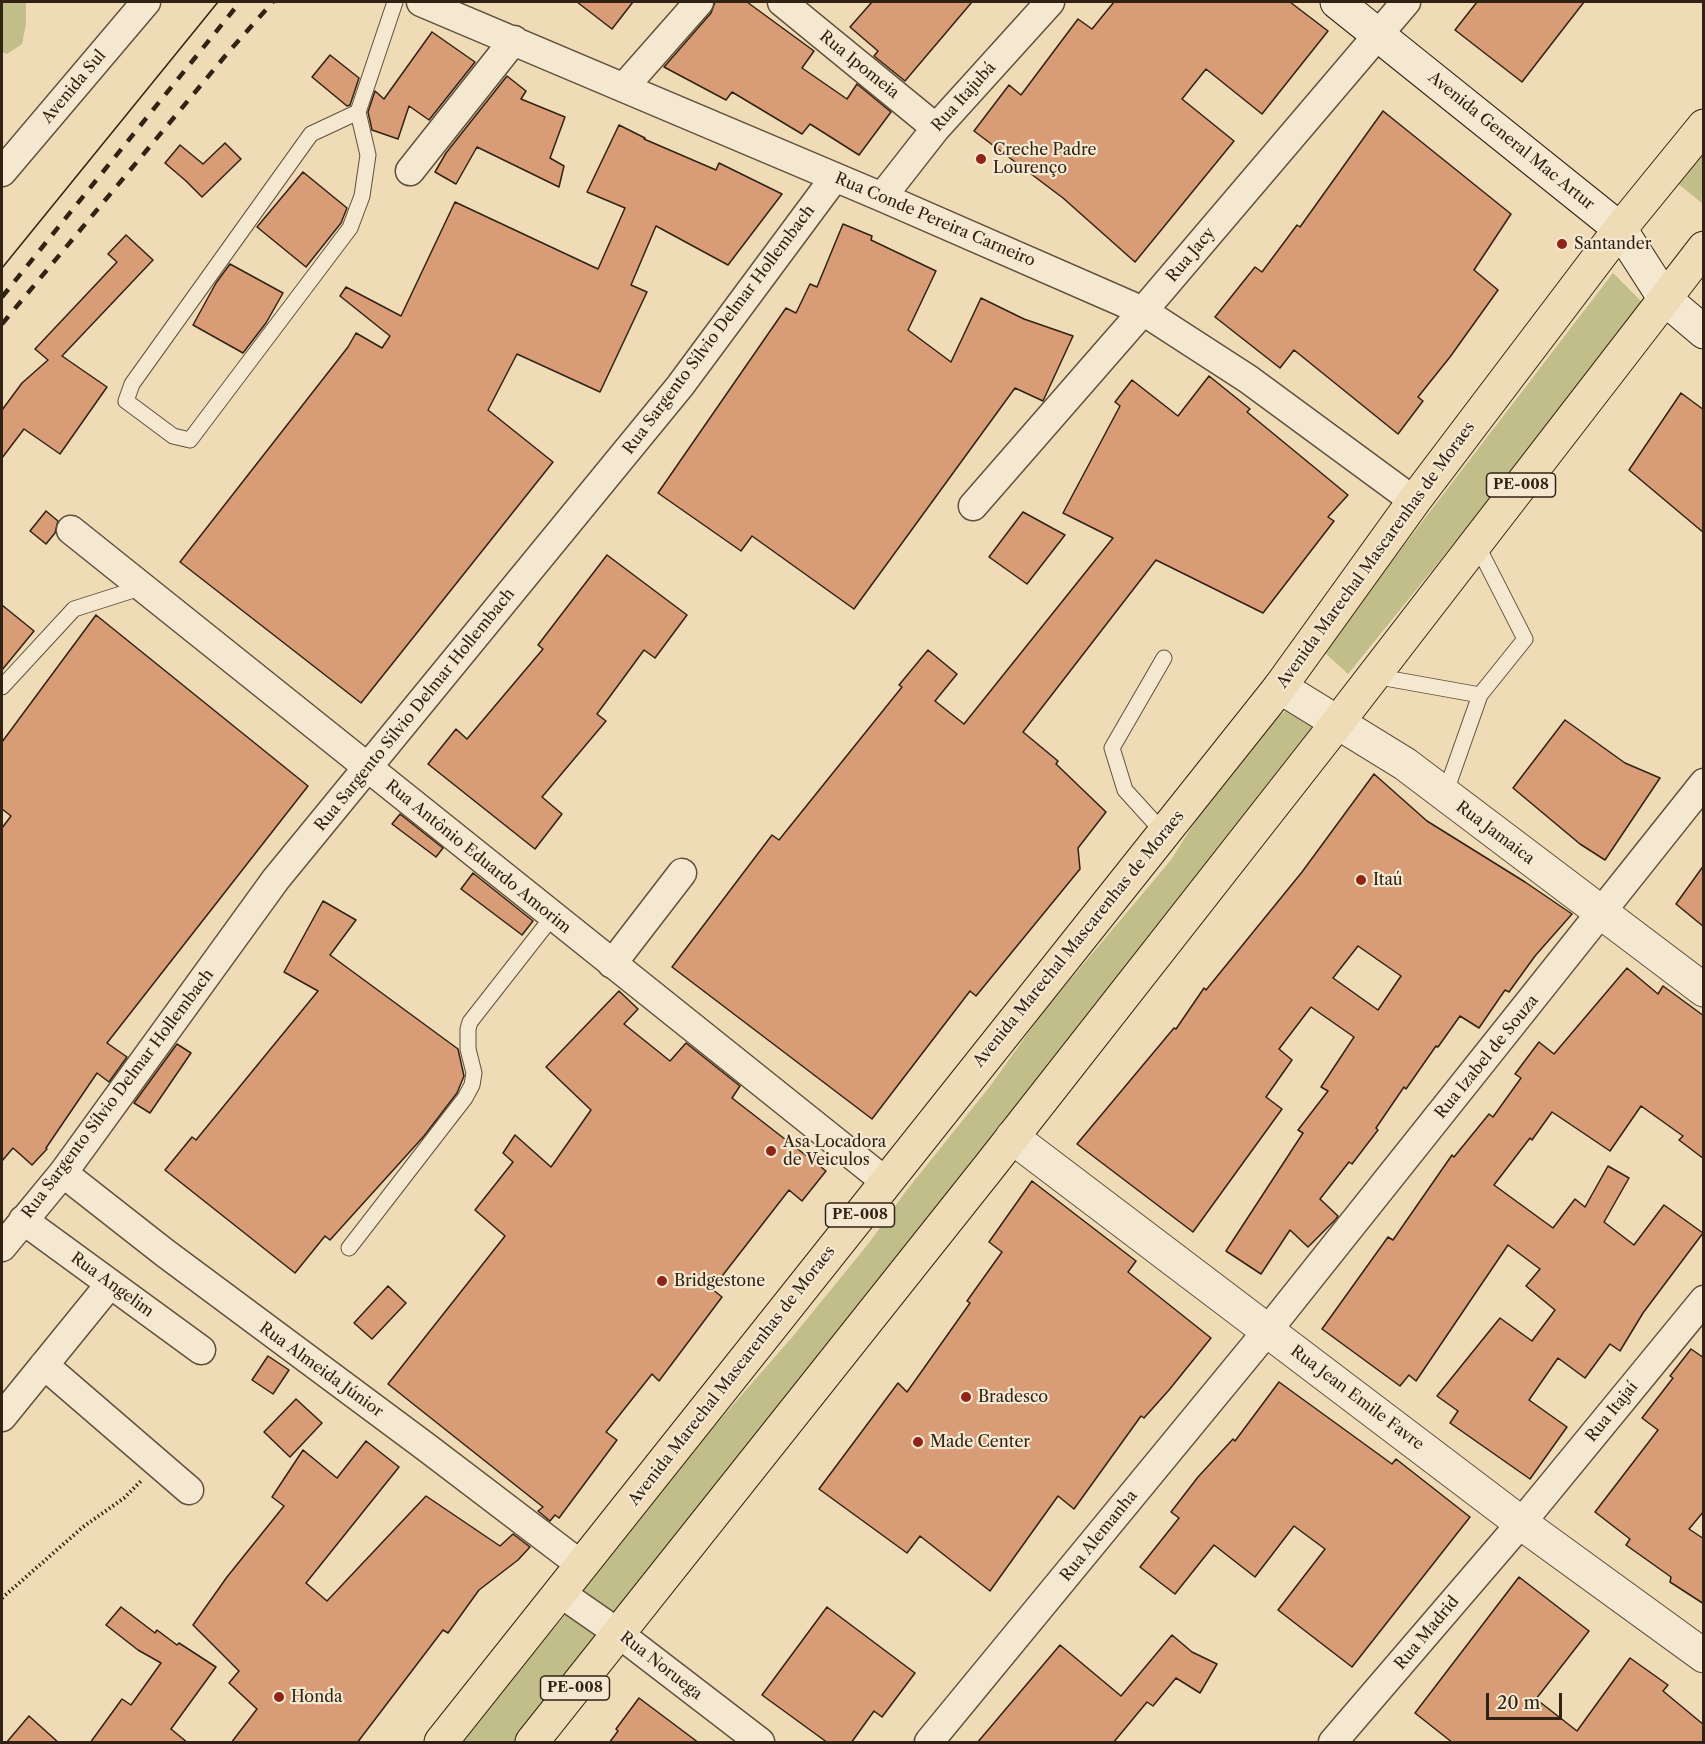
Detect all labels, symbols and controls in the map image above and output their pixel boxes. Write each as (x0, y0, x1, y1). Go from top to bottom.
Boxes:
street label: Rua Ipomeia (815, 27, 903, 103)
street label: Avenida Sul (38, 47, 110, 127)
street label: Rua Itajubá (928, 58, 1000, 136)
street label: Avenida General Mac Artur (1424, 68, 1598, 214)
place label: Creche Padre Lourenço (993, 140, 1096, 178)
marker: Creche Padre Lourenço (974, 152, 988, 166)
street label: Rua Conde Pereira Carneiro (832, 169, 1038, 271)
street label: Rua Sargento Sílvio Delmar Hollembach (619, 202, 819, 458)
street label: Rua Jacy (1163, 224, 1219, 286)
place label: Santander (1574, 234, 1652, 254)
marker: Santander (1555, 237, 1569, 251)
street label: Avenida Marechal Mascarenhas de Moraes (1273, 418, 1479, 692)
road number: PE-008 (1486, 473, 1556, 497)
street label: Rua Sargento Sílvio Delmar Hollembach (311, 585, 519, 835)
street label: Rua Antônio Eduardo Amorim (381, 776, 575, 938)
street label: Rua Jamaica (1452, 797, 1538, 869)
street label: Avenida Marechal Mascarenhas de Moraes (970, 807, 1188, 1071)
place label: Itaú (1373, 870, 1402, 890)
marker: Itaú (1354, 873, 1368, 887)
street label: Rua Sargento Sílvio Delmar Hollembach (18, 966, 218, 1222)
street label: Rua Izabel de Souza (1431, 991, 1543, 1123)
place label: Asa Locadora de Veiculos (783, 1132, 886, 1170)
marker: Asa Locadora de Veiculos (764, 1144, 778, 1158)
road number: PE-008 (826, 1203, 894, 1227)
street label: Avenida Marechal Mascarenhas de Moraes (625, 1242, 839, 1510)
street label: Rua Angelim (67, 1248, 157, 1322)
place label: Bridgestone (674, 1271, 765, 1291)
marker: Bridgestone (655, 1274, 669, 1288)
street label: Rua Almeida Júnior (255, 1319, 387, 1421)
street label: Rua Jean Emile Favre (1286, 1342, 1428, 1454)
street label: Rua Itajaí (1582, 1378, 1642, 1446)
place label: Bradesco (978, 1387, 1048, 1407)
marker: Bradesco (959, 1390, 973, 1404)
place label: Made Center (930, 1432, 1030, 1452)
marker: Made Center (911, 1435, 925, 1449)
street label: Rua Alemanha (1056, 1487, 1142, 1585)
street label: Rua Madrid (1391, 1592, 1463, 1674)
street label: Rua Noruega (616, 1628, 706, 1704)
road number: PE-008 (540, 1676, 610, 1700)
scale bar (1489, 1681, 1566, 1719)
place label: Honda (291, 1687, 342, 1707)
marker: Honda (272, 1690, 286, 1704)
text: 20 m (1497, 1692, 1540, 1714)

